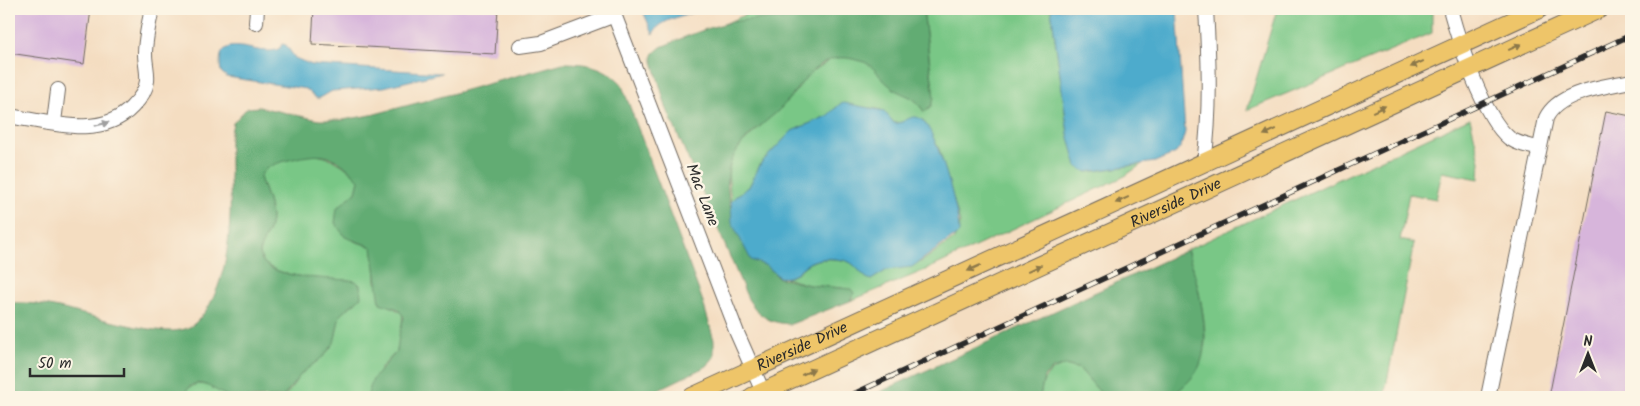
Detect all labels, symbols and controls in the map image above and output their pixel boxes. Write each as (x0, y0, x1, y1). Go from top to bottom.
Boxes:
one-way arrow (1508, 43, 1522, 51)
one-way arrow (1410, 61, 1424, 69)
one-way arrow (1372, 105, 1387, 114)
one-way arrow (94, 120, 109, 128)
one-way arrow (1263, 129, 1277, 137)
street label: Mac Lane (679, 160, 725, 230)
street label: Riverside Drive (1126, 171, 1225, 235)
one-way arrow (1115, 197, 1129, 205)
one-way arrow (1028, 263, 1042, 271)
one-way arrow (967, 265, 981, 273)
street label: Riverside Drive (752, 315, 852, 378)
north arrow (1562, 328, 1612, 378)
text: N (1584, 331, 1593, 353)
scale bar (30, 346, 124, 378)
text: 50 m (38, 352, 72, 376)
one-way arrow (801, 368, 815, 376)

